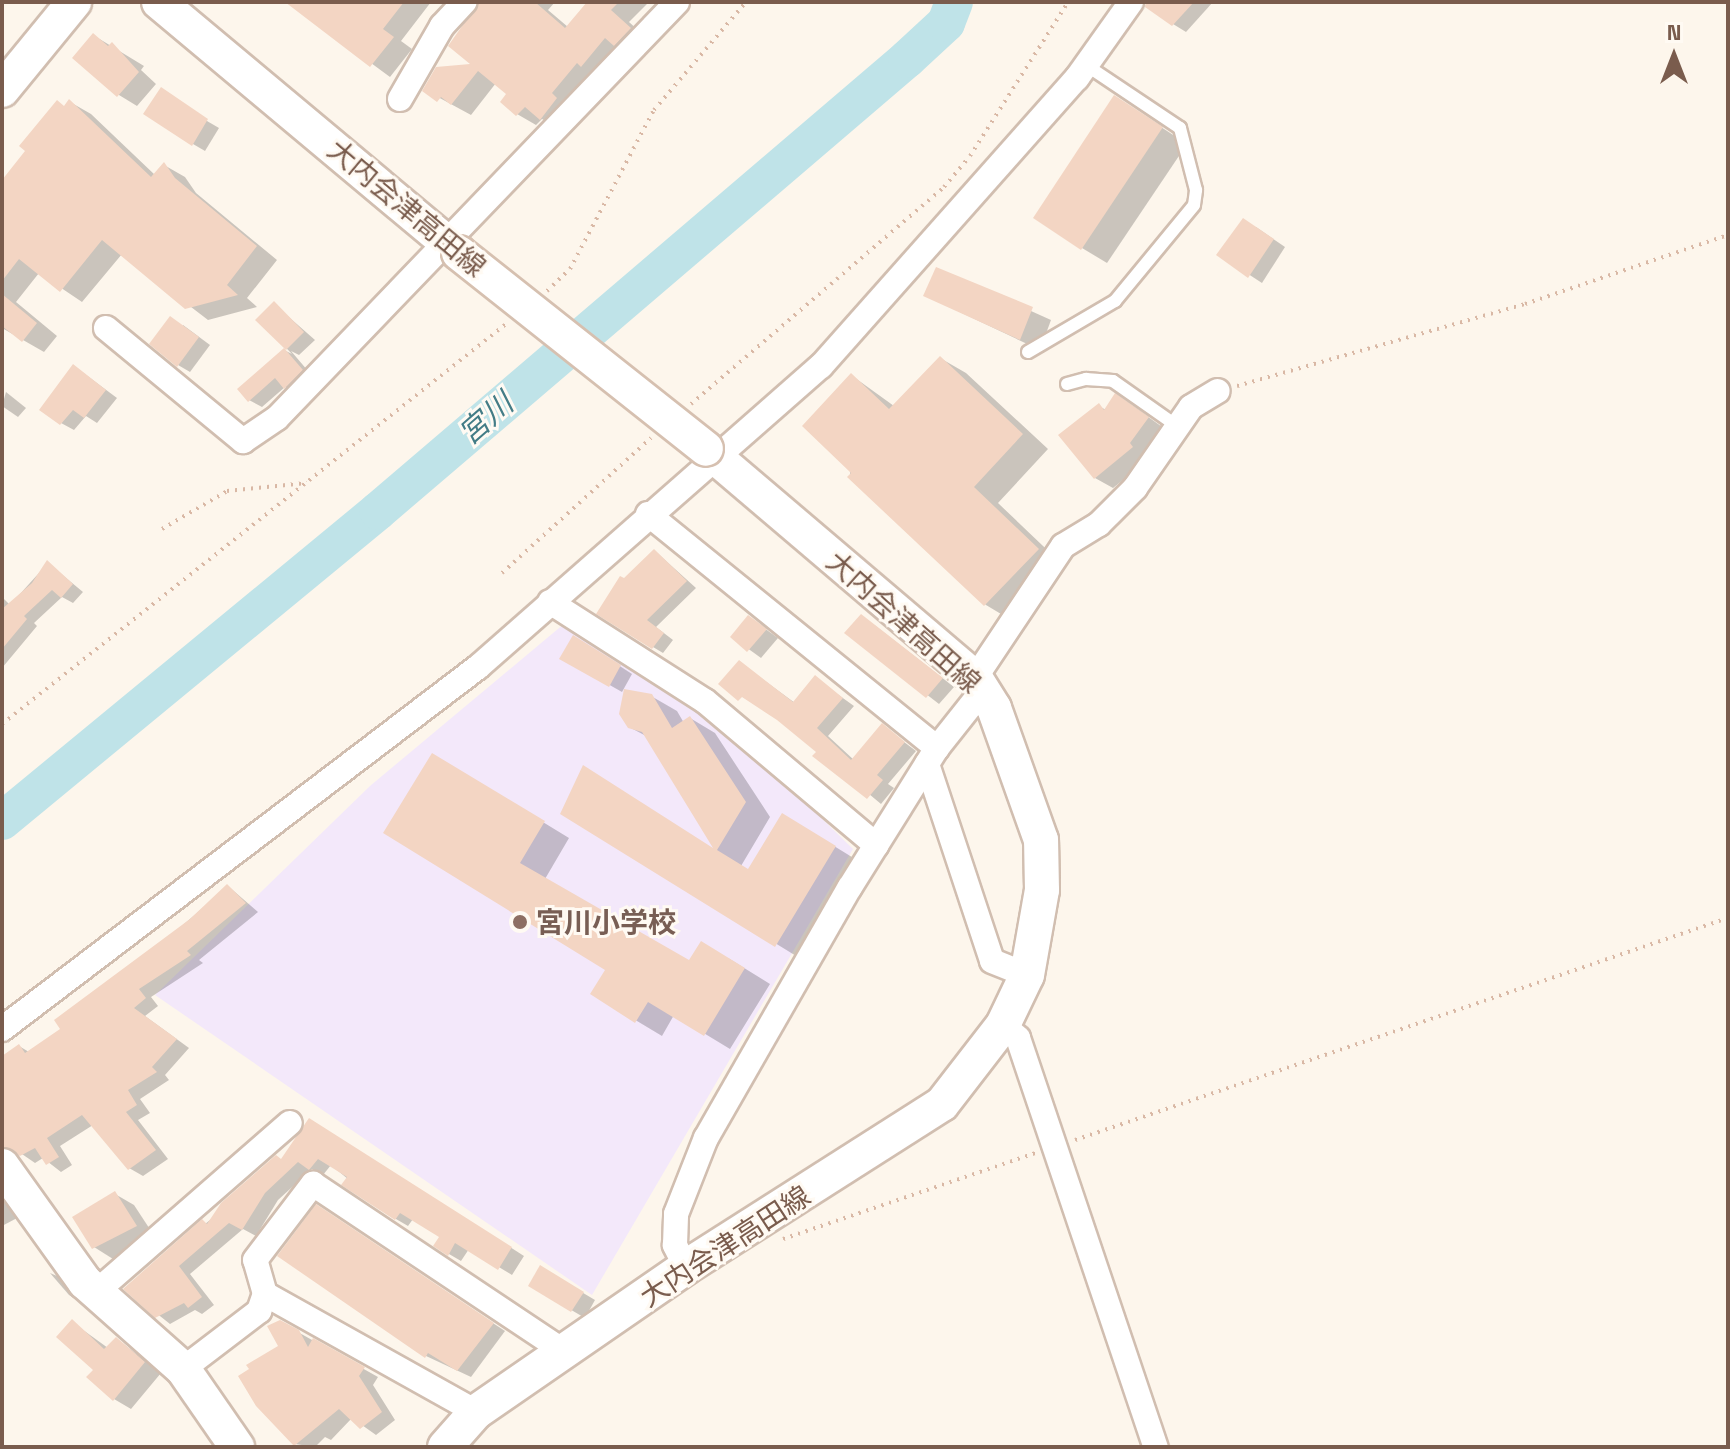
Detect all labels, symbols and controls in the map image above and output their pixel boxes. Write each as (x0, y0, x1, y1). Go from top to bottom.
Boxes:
north arrow (1634, 16, 1714, 96)
text: N (1667, 18, 1681, 46)
street label: 大内会津高田線 (321, 132, 493, 284)
water label: 宮川 (452, 386, 520, 452)
street label: 大内会津高田線 (820, 544, 988, 700)
place label: 宮川小学校 (536, 905, 676, 939)
marker: 宮川小学校 (511, 913, 529, 931)
street label: 大内会津高田線 (634, 1179, 816, 1313)

